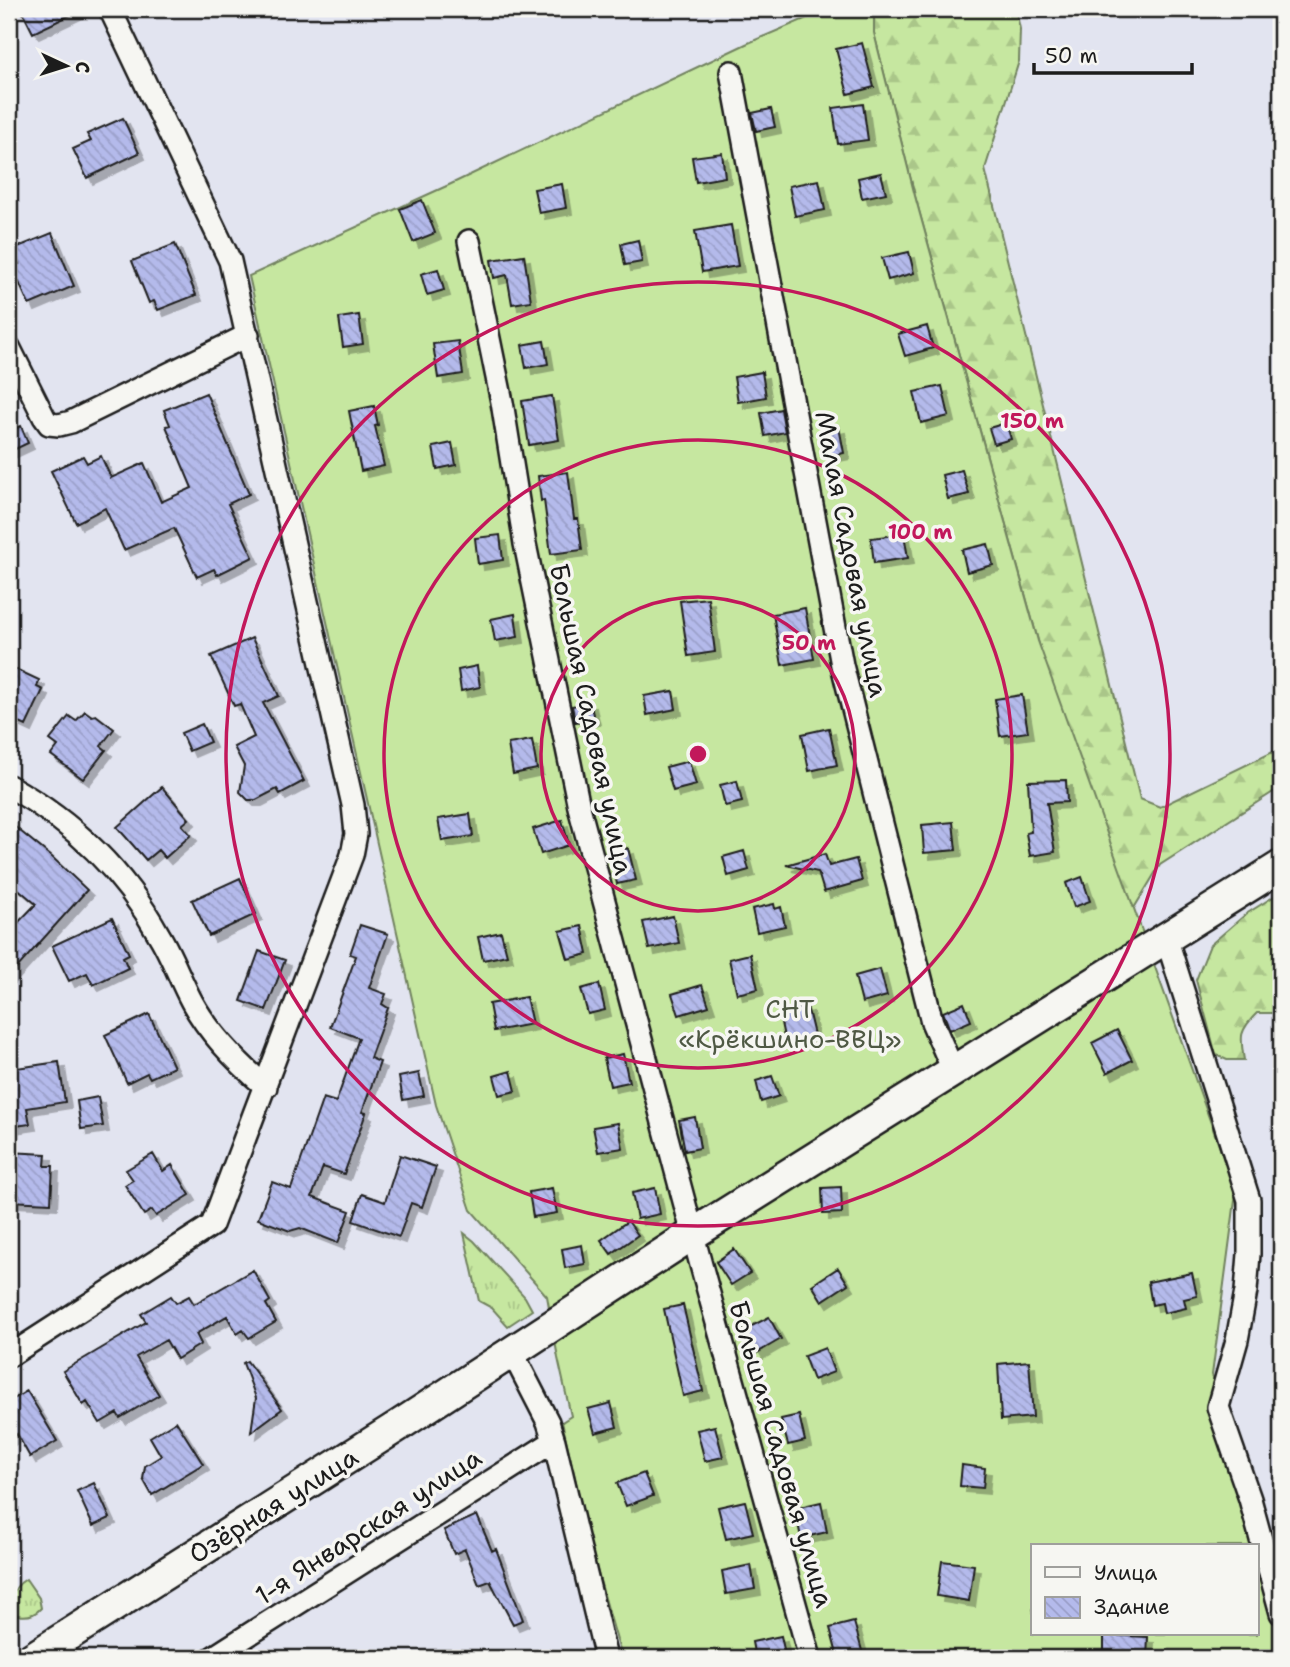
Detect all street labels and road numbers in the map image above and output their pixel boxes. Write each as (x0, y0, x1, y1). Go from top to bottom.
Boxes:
street label: Малая Садовая улица (807, 408, 897, 700)
street label: Большая Садовая улица (542, 560, 642, 878)
street label: Большая Садовая улица (721, 1297, 843, 1611)
street label: Озёрная улица (182, 1439, 364, 1571)
street label: 1-я Январская улица (248, 1440, 488, 1612)

